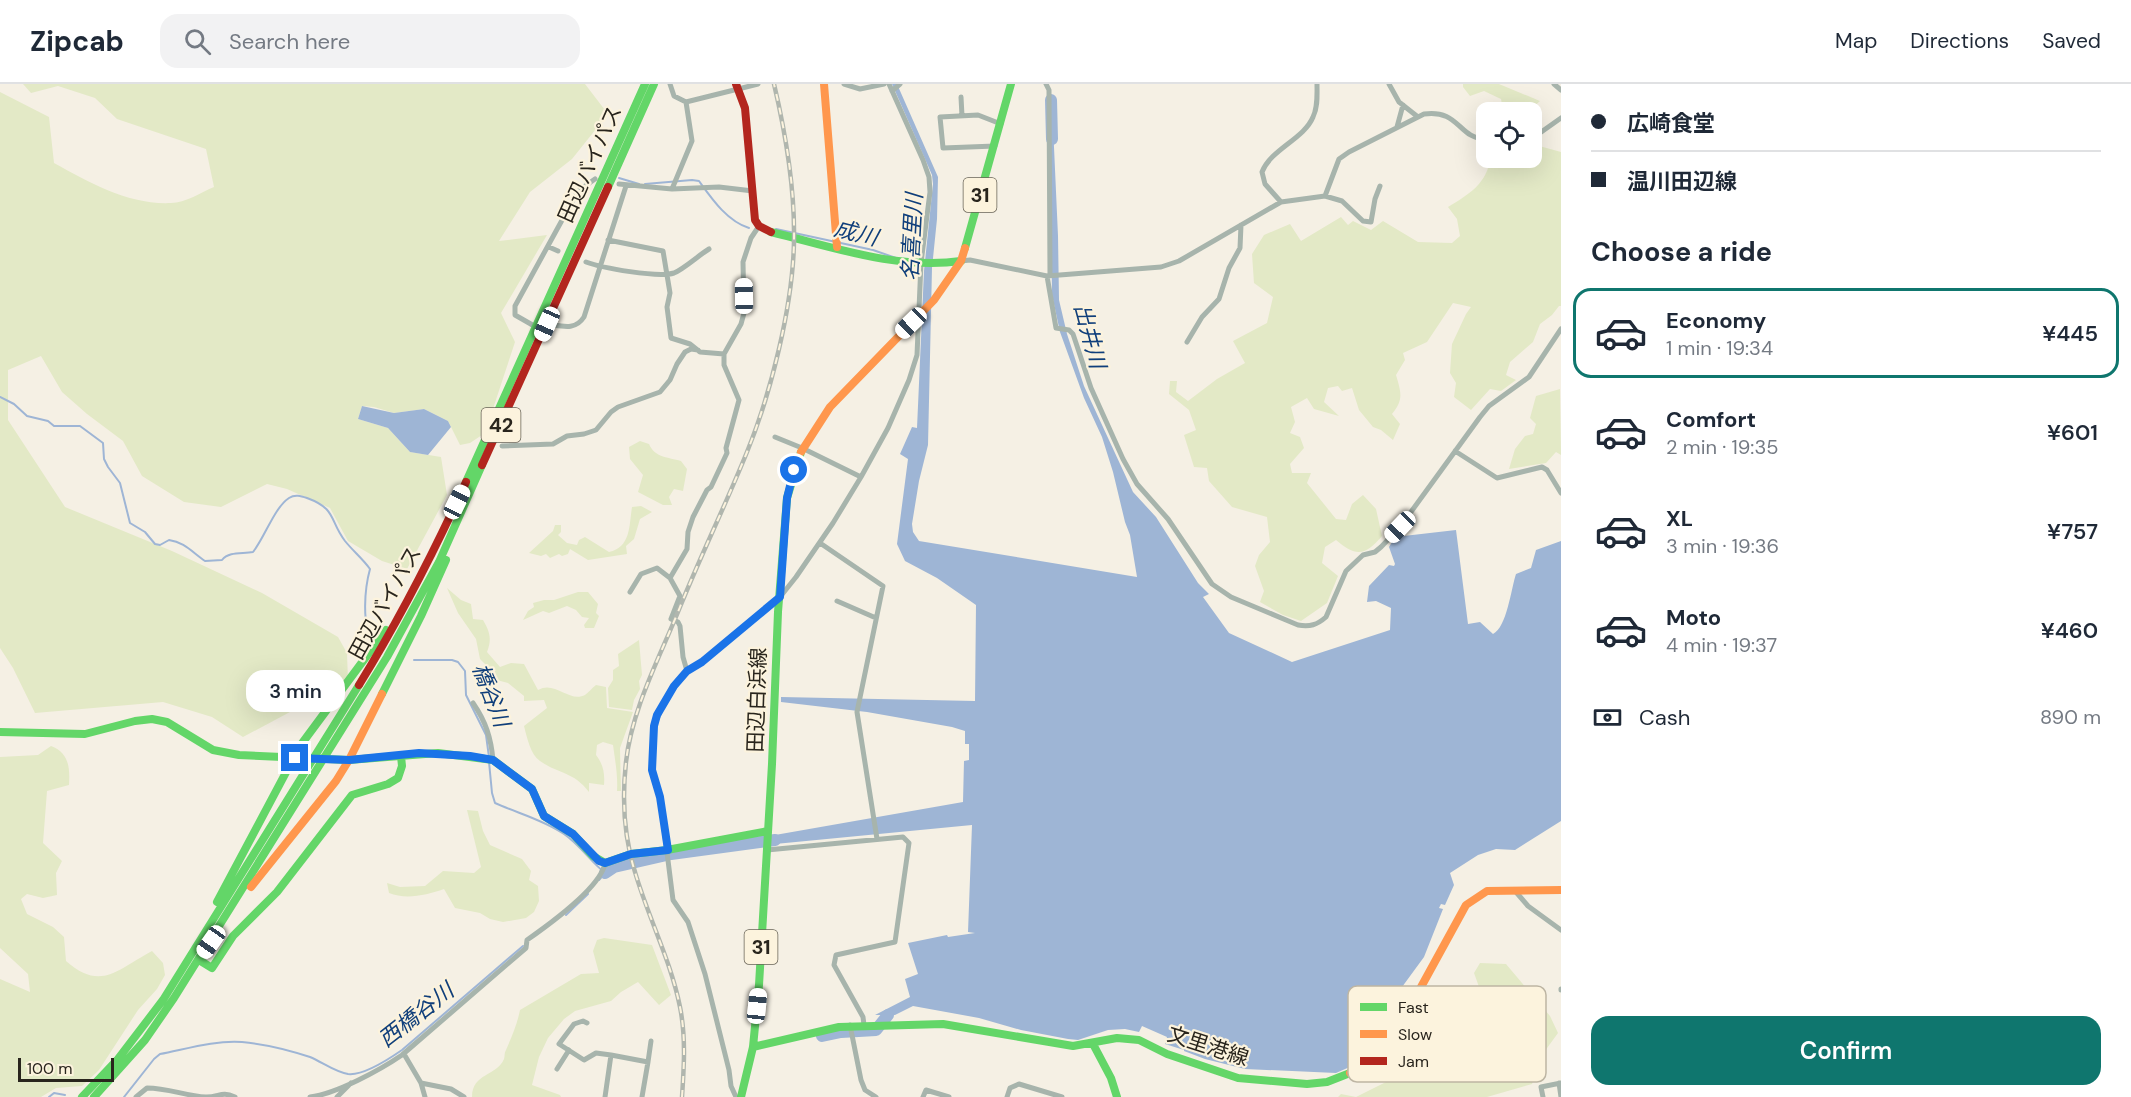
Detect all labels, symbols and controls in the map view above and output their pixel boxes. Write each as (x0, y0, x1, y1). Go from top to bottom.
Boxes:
search box (160, 14, 580, 68)
text: Zipcab (30, 23, 124, 60)
icon: search (181, 25, 214, 58)
text: Search here (229, 27, 350, 56)
text: Map (1835, 27, 1877, 55)
text: Directions (1910, 27, 2009, 55)
text: Saved (2042, 27, 2101, 55)
street label: 田辺バイパス (552, 101, 628, 227)
map controls (1476, 102, 1542, 168)
button: locate (1476, 102, 1542, 168)
text: 広崎食堂 (1627, 109, 1715, 138)
text: 温川田辺線 (1627, 167, 1737, 196)
road number: 31 (964, 178, 996, 212)
water label: 名喜里川 (895, 190, 929, 282)
water label: 成川 (831, 214, 883, 253)
text: Choose a ride (1591, 234, 1772, 269)
car (735, 278, 753, 314)
water label: 出井川 (1067, 300, 1113, 374)
car (531, 304, 563, 344)
car (892, 304, 930, 342)
icon: car (1594, 306, 1648, 360)
text: Economy (1666, 306, 1766, 335)
text: ¥445 (2042, 319, 2098, 348)
text: 1 min · 19:34 (1666, 335, 1773, 361)
icon: car (1594, 405, 1648, 459)
text: Comfort (1666, 405, 1756, 434)
road number: 42 (482, 408, 520, 442)
text: ¥601 (2047, 418, 2098, 447)
text: 2 min · 19:35 (1666, 434, 1778, 460)
route start (780, 456, 807, 483)
car (441, 482, 473, 522)
icon: car (1594, 504, 1648, 558)
text: XL (1666, 504, 1693, 533)
car (1381, 508, 1419, 546)
text: ¥757 (2047, 517, 2098, 546)
text: 3 min · 19:36 (1666, 533, 1779, 559)
street label: 田辺バイパス (342, 541, 428, 665)
icon: car (1594, 603, 1648, 657)
text: Moto (1666, 603, 1721, 632)
text: ¥460 (2041, 616, 2098, 645)
text: 4 min · 19:37 (1666, 632, 1777, 658)
street label: 田辺白浜線 (741, 647, 773, 753)
water label: 橋谷川 (466, 659, 517, 733)
callout: 3 min (246, 671, 344, 713)
text: 3 min (269, 678, 322, 704)
icon: cash (1591, 701, 1624, 734)
text: Cash (1639, 703, 1690, 732)
text: 890 m (2040, 704, 2101, 730)
route end (281, 744, 308, 771)
car (193, 922, 229, 962)
road number: 31 (744, 930, 777, 964)
water label: 西橋谷川 (372, 975, 461, 1054)
legend (1348, 986, 1546, 1082)
car (746, 987, 768, 1025)
text: Fast (1398, 997, 1429, 1018)
button: Confirm (1591, 1016, 2101, 1085)
street label: 文里港線 (1164, 1020, 1252, 1072)
text: Slow (1398, 1024, 1432, 1045)
text: Jam (1398, 1051, 1429, 1072)
scale bar (18, 1055, 114, 1082)
text: 100 m (27, 1058, 72, 1079)

